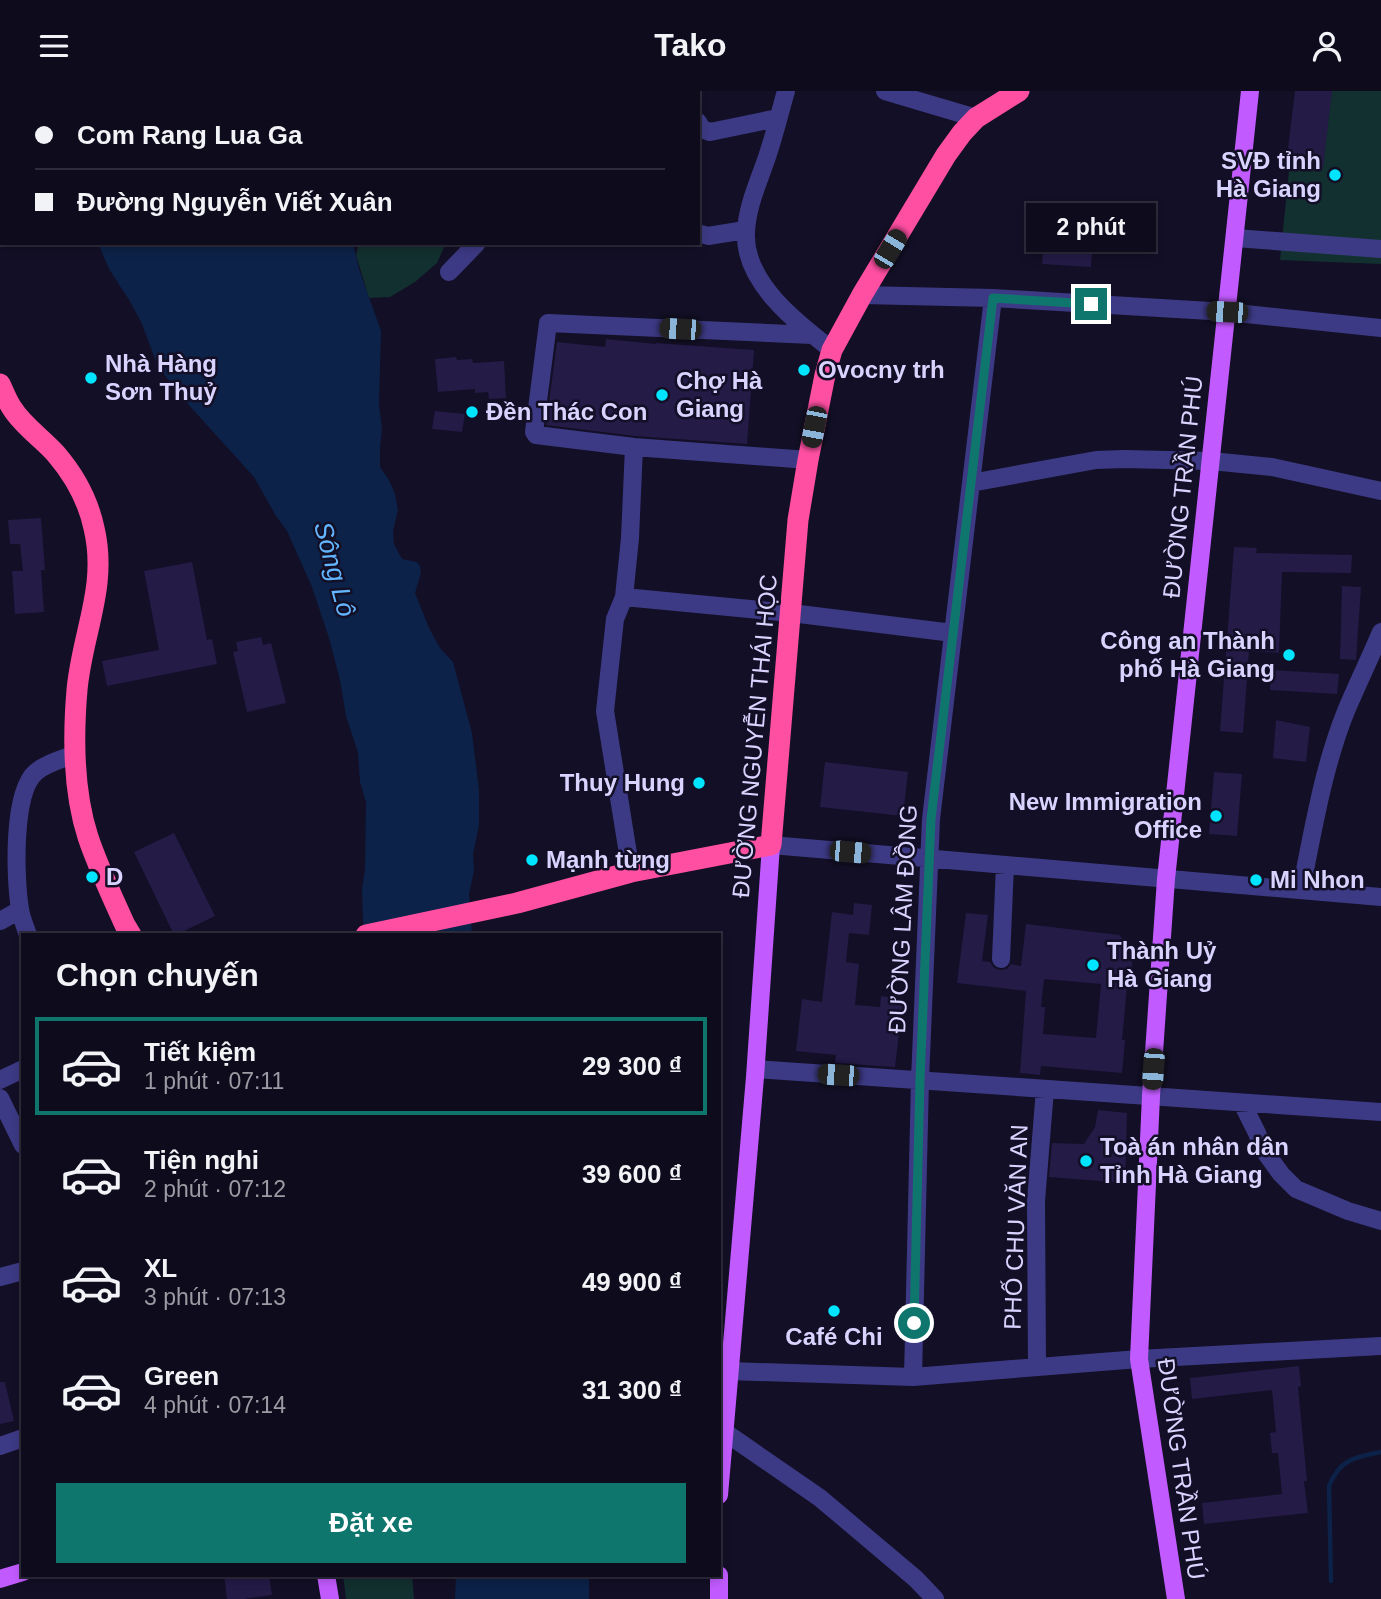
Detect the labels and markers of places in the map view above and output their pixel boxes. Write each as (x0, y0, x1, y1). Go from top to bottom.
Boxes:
place label: SVĐ tỉnh Hà Giang (1216, 147, 1321, 202)
marker: SVĐ tỉnh Hà Giang (1327, 167, 1343, 183)
place label: Nhà Hàng Sơn Thuỷ (105, 350, 217, 405)
place label: Ovocny trh (818, 356, 945, 383)
marker: Ovocny trh (796, 362, 812, 378)
place label: Chợ Hà Giang (676, 367, 763, 422)
marker: Nhà Hàng Sơn Thuỷ (83, 370, 99, 386)
marker: Chợ Hà Giang (654, 387, 670, 403)
place label: Đền Thác Con (486, 398, 647, 425)
marker: Đền Thác Con (464, 404, 480, 420)
place label: Công an Thành phố Hà Giang (1100, 627, 1275, 682)
marker: Công an Thành phố Hà Giang (1281, 647, 1297, 663)
place label: Thuy Hung (560, 769, 685, 796)
marker: Thuy Hung (691, 775, 707, 791)
place label: New Immigration Office (1009, 788, 1202, 843)
marker: New Immigration Office (1208, 808, 1224, 824)
place label: Mạnh từng (546, 846, 670, 873)
marker: Mạnh từng (524, 852, 540, 868)
place label: D (106, 863, 123, 890)
place label: Mi Nhon (1270, 866, 1365, 893)
marker: D (84, 869, 100, 885)
marker: Mi Nhon (1248, 872, 1264, 888)
place label: Thành Uỷ Hà Giang (1107, 937, 1217, 992)
marker: Thành Uỷ Hà Giang (1085, 957, 1101, 973)
place label: Toà án nhân dân Tỉnh Hà Giang (1100, 1133, 1289, 1188)
marker: Toà án nhân dân Tỉnh Hà Giang (1078, 1153, 1094, 1169)
marker: Café Chi (826, 1303, 842, 1319)
place label: Café Chi (785, 1323, 883, 1350)

